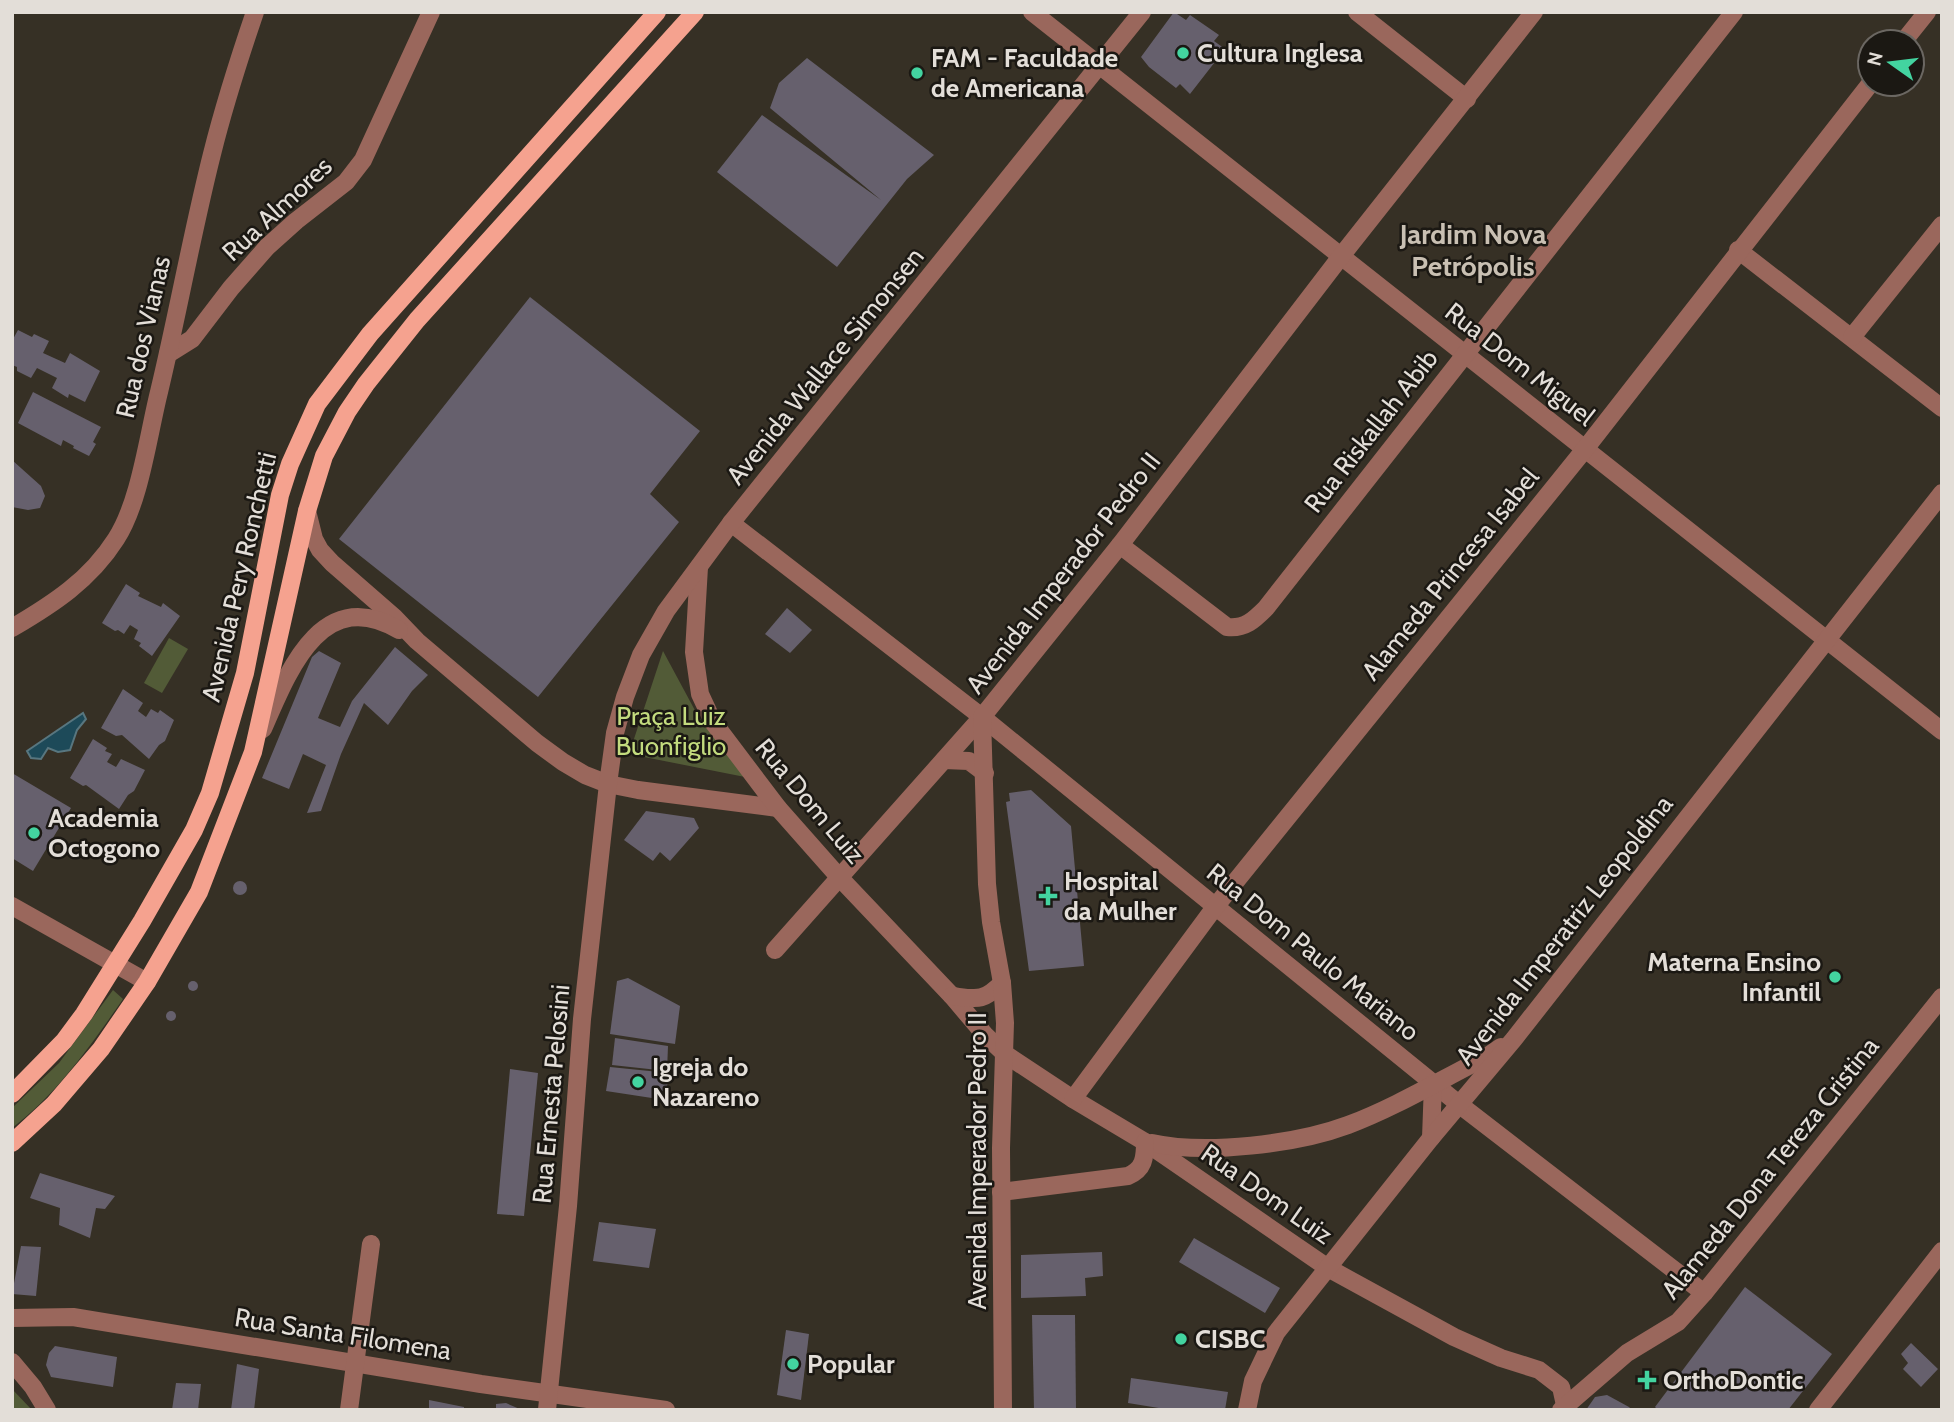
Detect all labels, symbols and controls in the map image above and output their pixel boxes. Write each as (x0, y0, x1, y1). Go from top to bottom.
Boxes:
north arrow (1856, 28, 1926, 98)
place label: Cultura Inglesa (1197, 37, 1363, 69)
place label: FAM - Faculdade de Americana (931, 42, 1118, 104)
marker: Cultura Inglesa (1175, 45, 1191, 61)
text: N (1862, 50, 1888, 68)
marker: FAM - Faculdade de Americana (909, 65, 925, 81)
street label: Rua Almores (215, 150, 339, 268)
district label: Jardim Nova Petrópolis (1399, 217, 1546, 283)
street label: Avenida Wallace Simonsen (719, 241, 931, 491)
street label: Rua dos Vianas (109, 253, 177, 421)
street label: Rua Dom Miguel (1439, 296, 1601, 432)
street label: Rua Riskallah Abib (1297, 343, 1445, 519)
street label: Avenida Imperador Pedro II (959, 446, 1167, 700)
street label: Avenida Pery Ronchetti (195, 449, 283, 705)
street label: Alameda Princesa Isabel (1355, 461, 1545, 687)
park label: Praça Luiz Buonfiglio (616, 700, 726, 762)
street label: Rua Dom Luiz (748, 732, 872, 870)
street label: Avenida Imperatriz Leopoldina (1449, 788, 1680, 1071)
place label: Academia Octogono (48, 802, 160, 864)
marker: Academia Octogono (26, 825, 42, 841)
street label: Rua Dom Paulo Mariano (1200, 856, 1426, 1048)
place label: Hospital da Mulher (1064, 865, 1177, 927)
marker: Hospital da Mulher (1038, 886, 1058, 906)
place label: Materna Ensino Infantil (1647, 946, 1821, 1008)
marker: Materna Ensino Infantil (1827, 969, 1843, 985)
street label: Rua Ernesta Pelosini (525, 983, 577, 1205)
street label: Avenida Imperador Pedro II (961, 1012, 993, 1310)
street label: Alameda Dona Tereza Cristina (1654, 1030, 1886, 1305)
place label: Igreja do Nazareno (652, 1051, 759, 1113)
marker: Igreja do Nazareno (630, 1074, 646, 1090)
street label: Rua Dom Luiz (1195, 1137, 1339, 1251)
street label: Rua Santa Filomena (232, 1301, 454, 1367)
place label: CISBC (1195, 1323, 1266, 1355)
marker: CISBC (1173, 1331, 1189, 1347)
place label: Popular (807, 1348, 895, 1380)
marker: Popular (785, 1356, 801, 1372)
place label: OrthoDontic (1663, 1364, 1804, 1396)
marker: OrthoDontic (1637, 1370, 1657, 1390)

